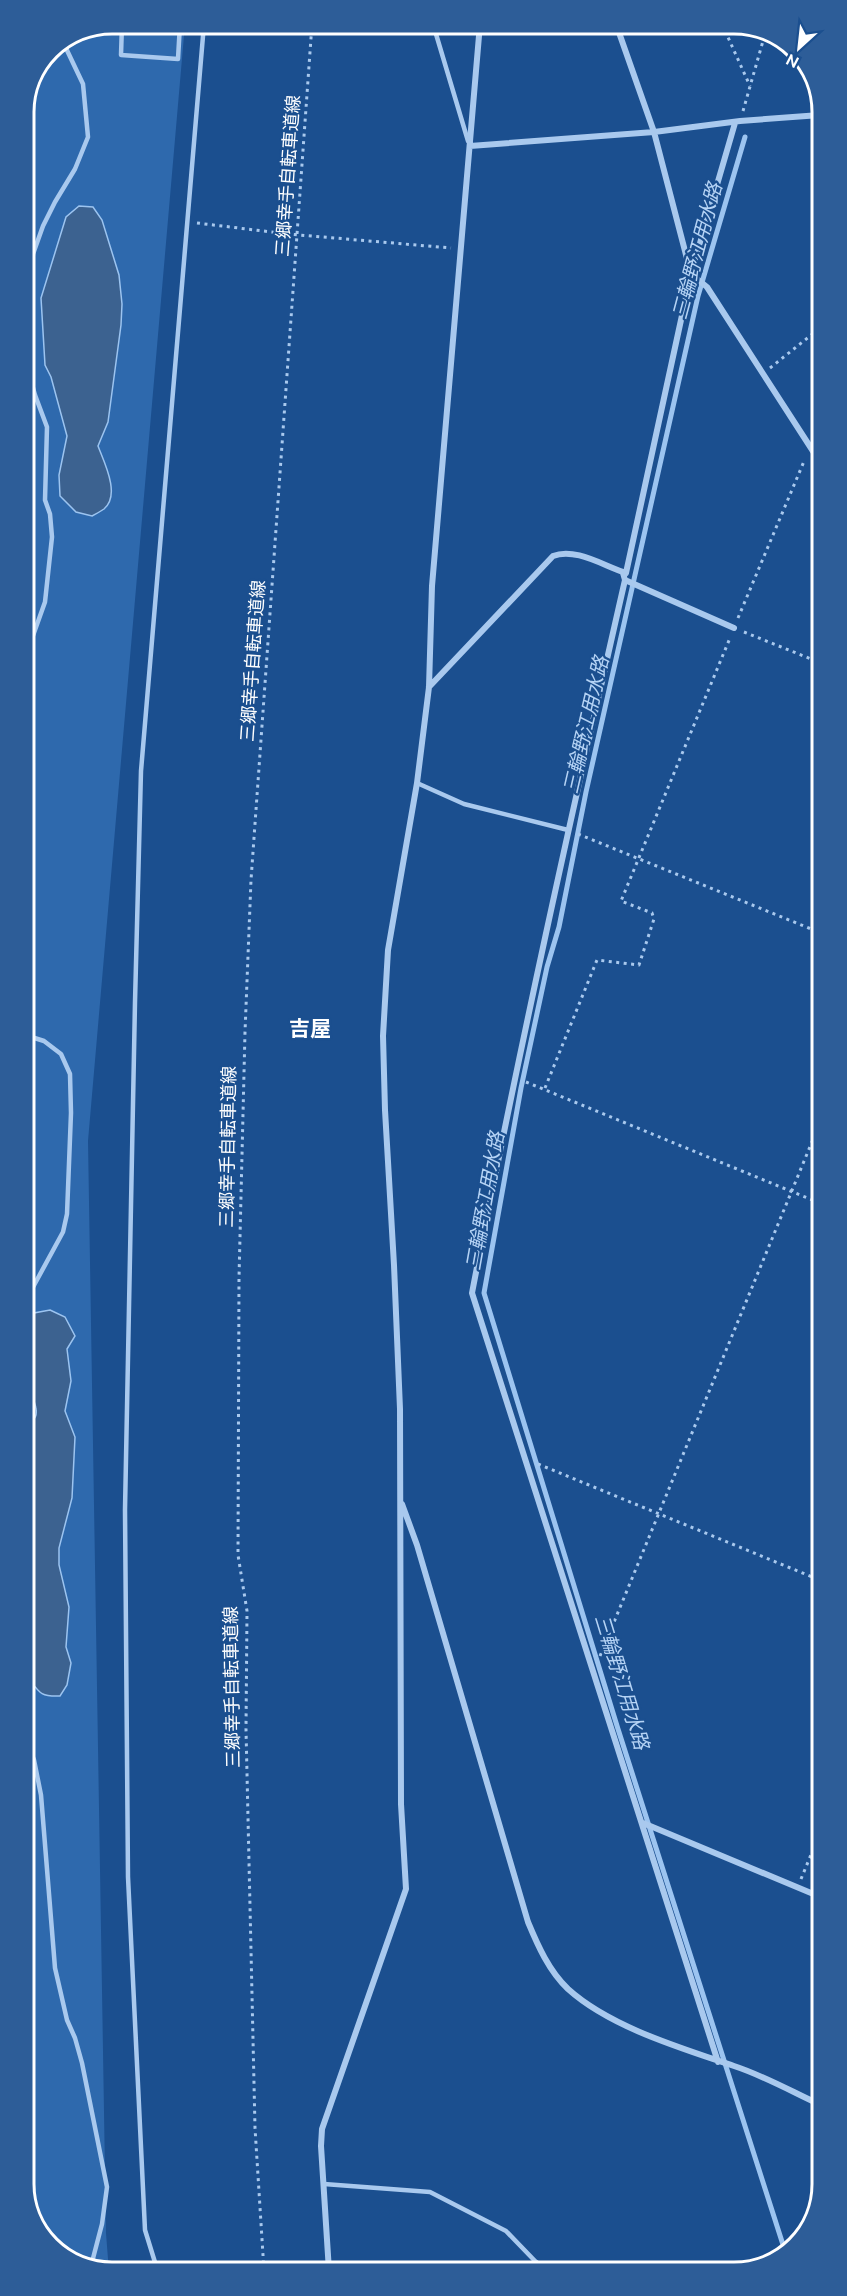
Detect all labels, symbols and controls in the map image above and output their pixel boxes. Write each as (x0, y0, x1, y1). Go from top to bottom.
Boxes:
north arrow (769, 18, 829, 78)
text: N (783, 51, 802, 72)
street label: 三郷幸手自転車道線 (271, 94, 303, 257)
water label: 三輪野江用水路 (667, 178, 726, 321)
street label: 三郷幸手自転車道線 (236, 579, 268, 742)
water label: 三輪野江用水路 (559, 652, 613, 796)
district label: 吉屋 (289, 1016, 331, 1040)
street label: 三郷幸手自転車道線 (216, 1066, 238, 1228)
water label: 三輪野江用水路 (461, 1128, 508, 1272)
street label: 三郷幸手自転車道線 (220, 1606, 242, 1768)
water label: 三輪野江用水路 (591, 1612, 655, 1754)

